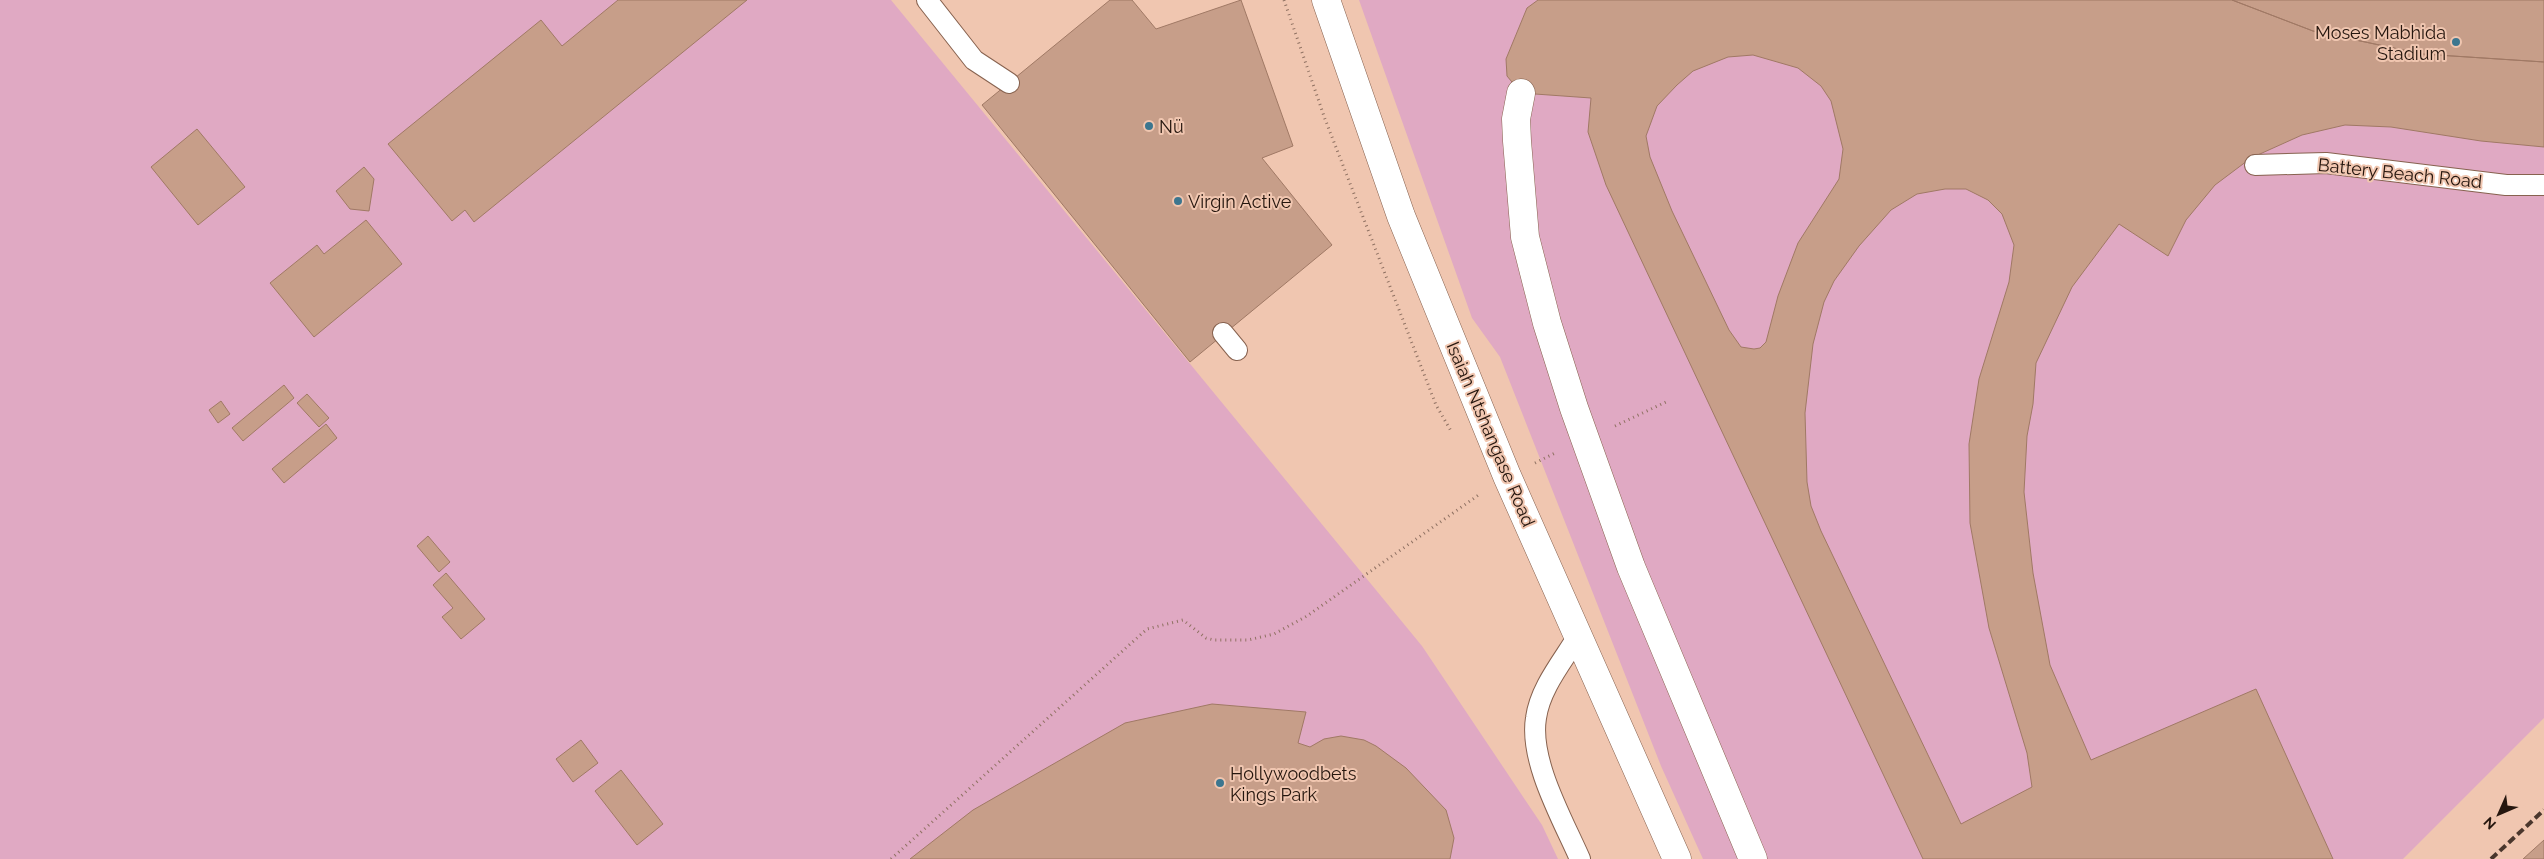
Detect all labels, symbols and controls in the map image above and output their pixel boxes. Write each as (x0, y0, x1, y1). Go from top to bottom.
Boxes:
place label: Moses Mabhida Stadium (2315, 22, 2446, 64)
marker: Moses Mabhida Stadium (2450, 36, 2462, 48)
place label: Nü (1159, 116, 1184, 137)
marker: Nü (1143, 120, 1155, 132)
street label: Battery Beach Road (2317, 154, 2483, 192)
place label: Virgin Active (1188, 191, 1292, 212)
marker: Virgin Active (1172, 195, 1184, 207)
street label: Isaiah Ntshangase Road (1442, 338, 1540, 530)
place label: Hollywoodbets Kings Park (1230, 763, 1357, 805)
marker: Hollywoodbets Kings Park (1214, 777, 1226, 789)
north arrow (2474, 789, 2524, 839)
text: N (2480, 814, 2499, 833)

